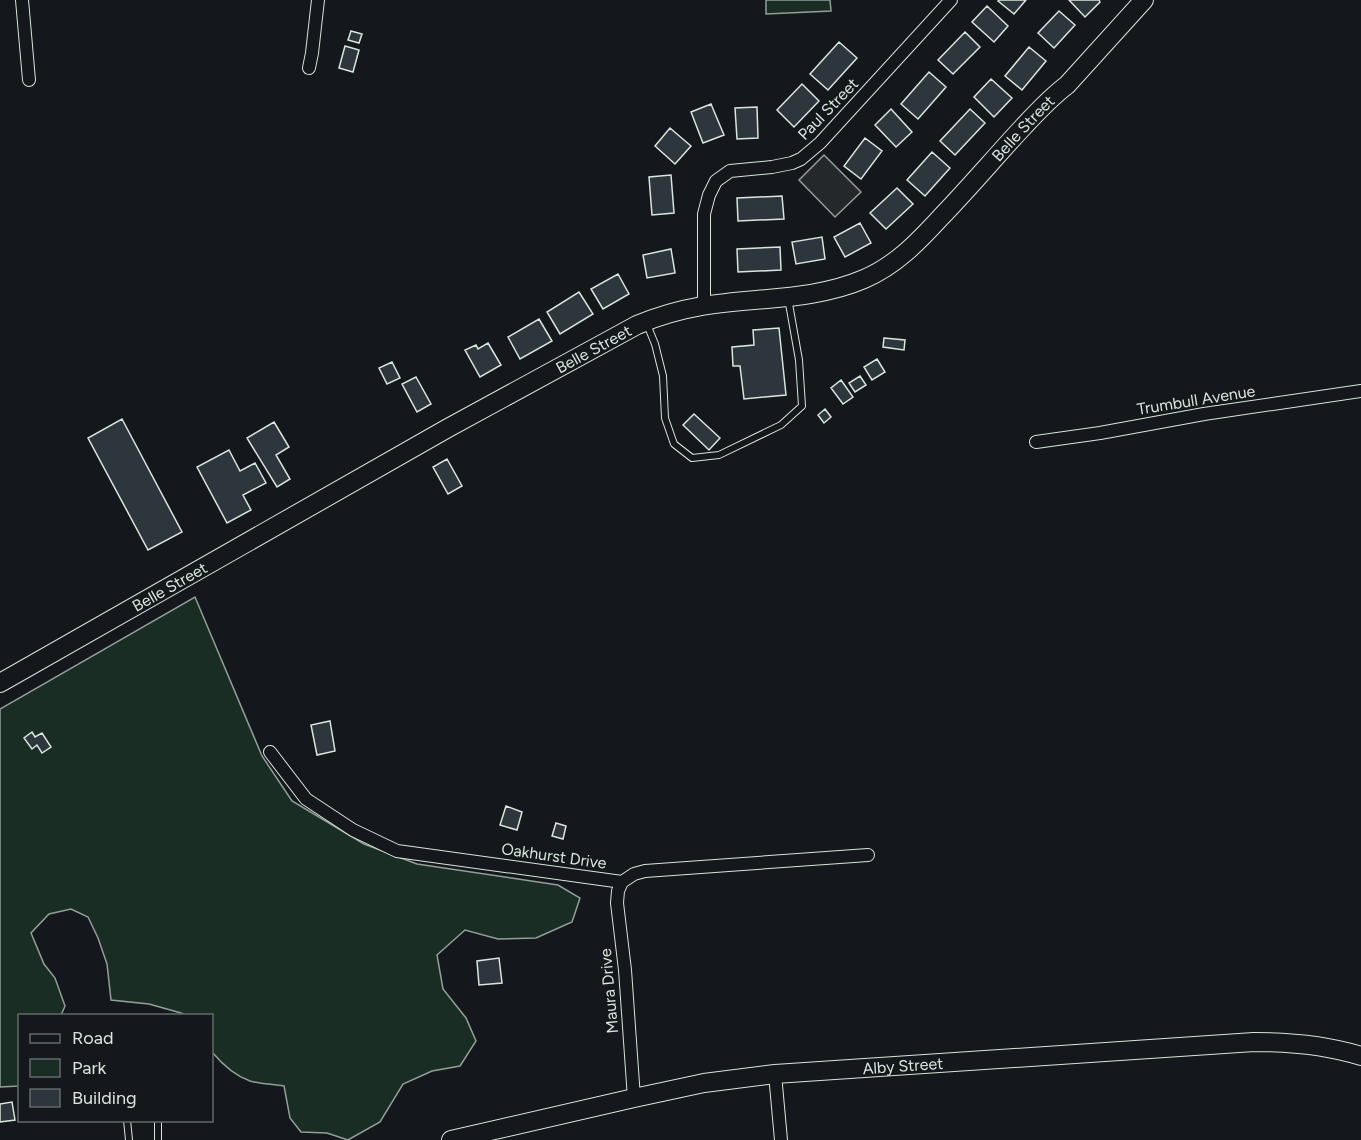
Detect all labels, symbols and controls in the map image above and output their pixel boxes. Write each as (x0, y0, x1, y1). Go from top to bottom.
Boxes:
street label: Paul Street (794, 74, 862, 144)
street label: Belle Street (987, 91, 1058, 165)
street label: Belle Street (552, 321, 634, 377)
street label: Trumbull Avenue (1136, 381, 1257, 419)
street label: Belle Street (129, 558, 210, 615)
street label: Oakhurst Drive (500, 839, 608, 873)
street label: Maura Drive (596, 948, 622, 1034)
legend (18, 1014, 213, 1122)
text: Road (72, 1027, 113, 1049)
street label: Alby Street (862, 1053, 944, 1078)
text: Park (72, 1057, 107, 1079)
text: Building (72, 1087, 137, 1109)

